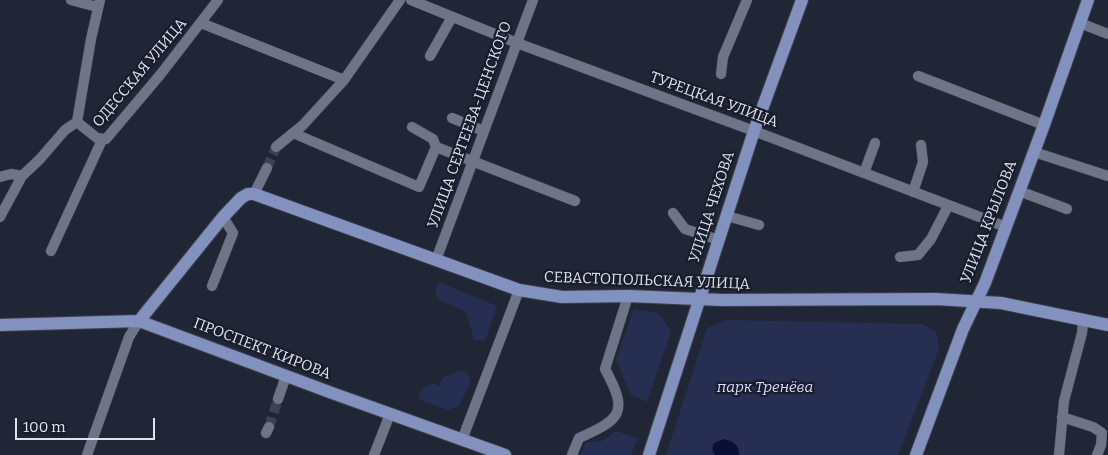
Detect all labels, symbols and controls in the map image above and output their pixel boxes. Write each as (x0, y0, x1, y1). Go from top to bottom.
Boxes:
street label: ОДЕССКАЯ УЛИЦА (89, 15, 191, 131)
street label: УЛИЦА СЕРГЕЕВА-ЦЕНСКОГО (424, 19, 516, 231)
street label: ТУРЕЦКАЯ УЛИЦА (647, 68, 781, 132)
street label: УЛИЦА ЧЕХОВА (685, 149, 739, 265)
street label: УЛИЦА КРЫЛОВА (957, 158, 1021, 286)
street label: СЕВАСТОПОЛЬСКАЯ УЛИЦА (544, 268, 750, 294)
street label: ПРОСПЕКТ КИРОВА (191, 314, 333, 384)
park label: парк Тренёва (717, 379, 813, 397)
scale bar (18, 408, 158, 440)
text: 100 m (23, 418, 66, 436)

